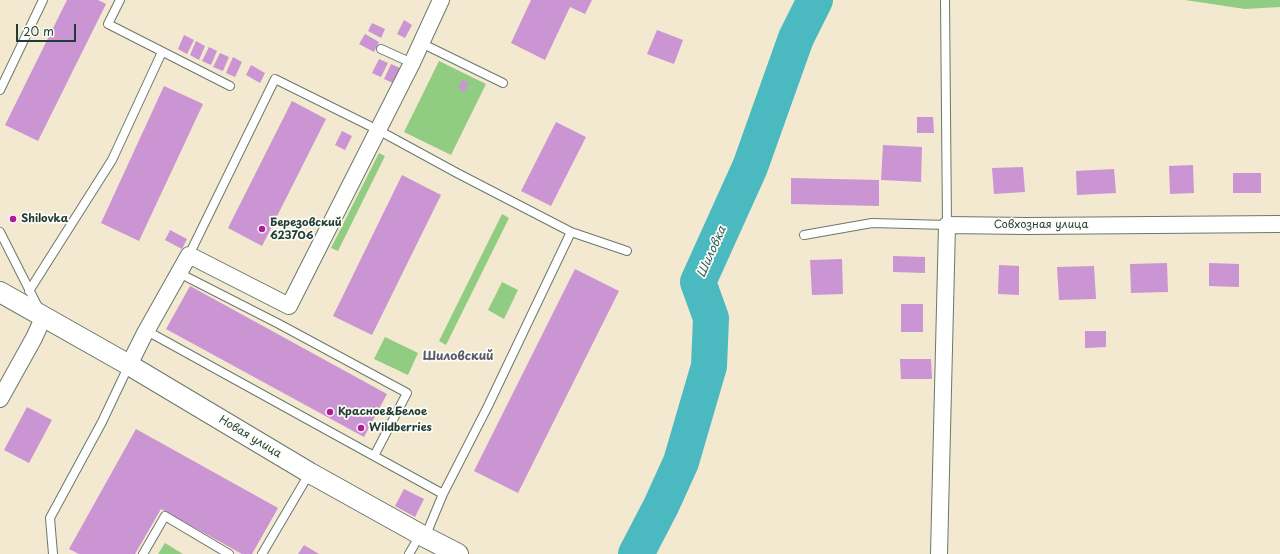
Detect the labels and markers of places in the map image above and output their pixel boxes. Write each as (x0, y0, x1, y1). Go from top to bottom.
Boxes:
place label: Shilovka (21, 212, 68, 226)
marker: Shilovka (8, 214, 18, 224)
place label: Березовский 623706 (270, 216, 342, 242)
marker: Березовский 623706 (257, 224, 267, 234)
place label: Красное&Белое (338, 405, 427, 419)
marker: Красное&Белое (325, 407, 335, 417)
place label: Wildberries (369, 421, 432, 435)
marker: Wildberries (356, 423, 366, 433)

